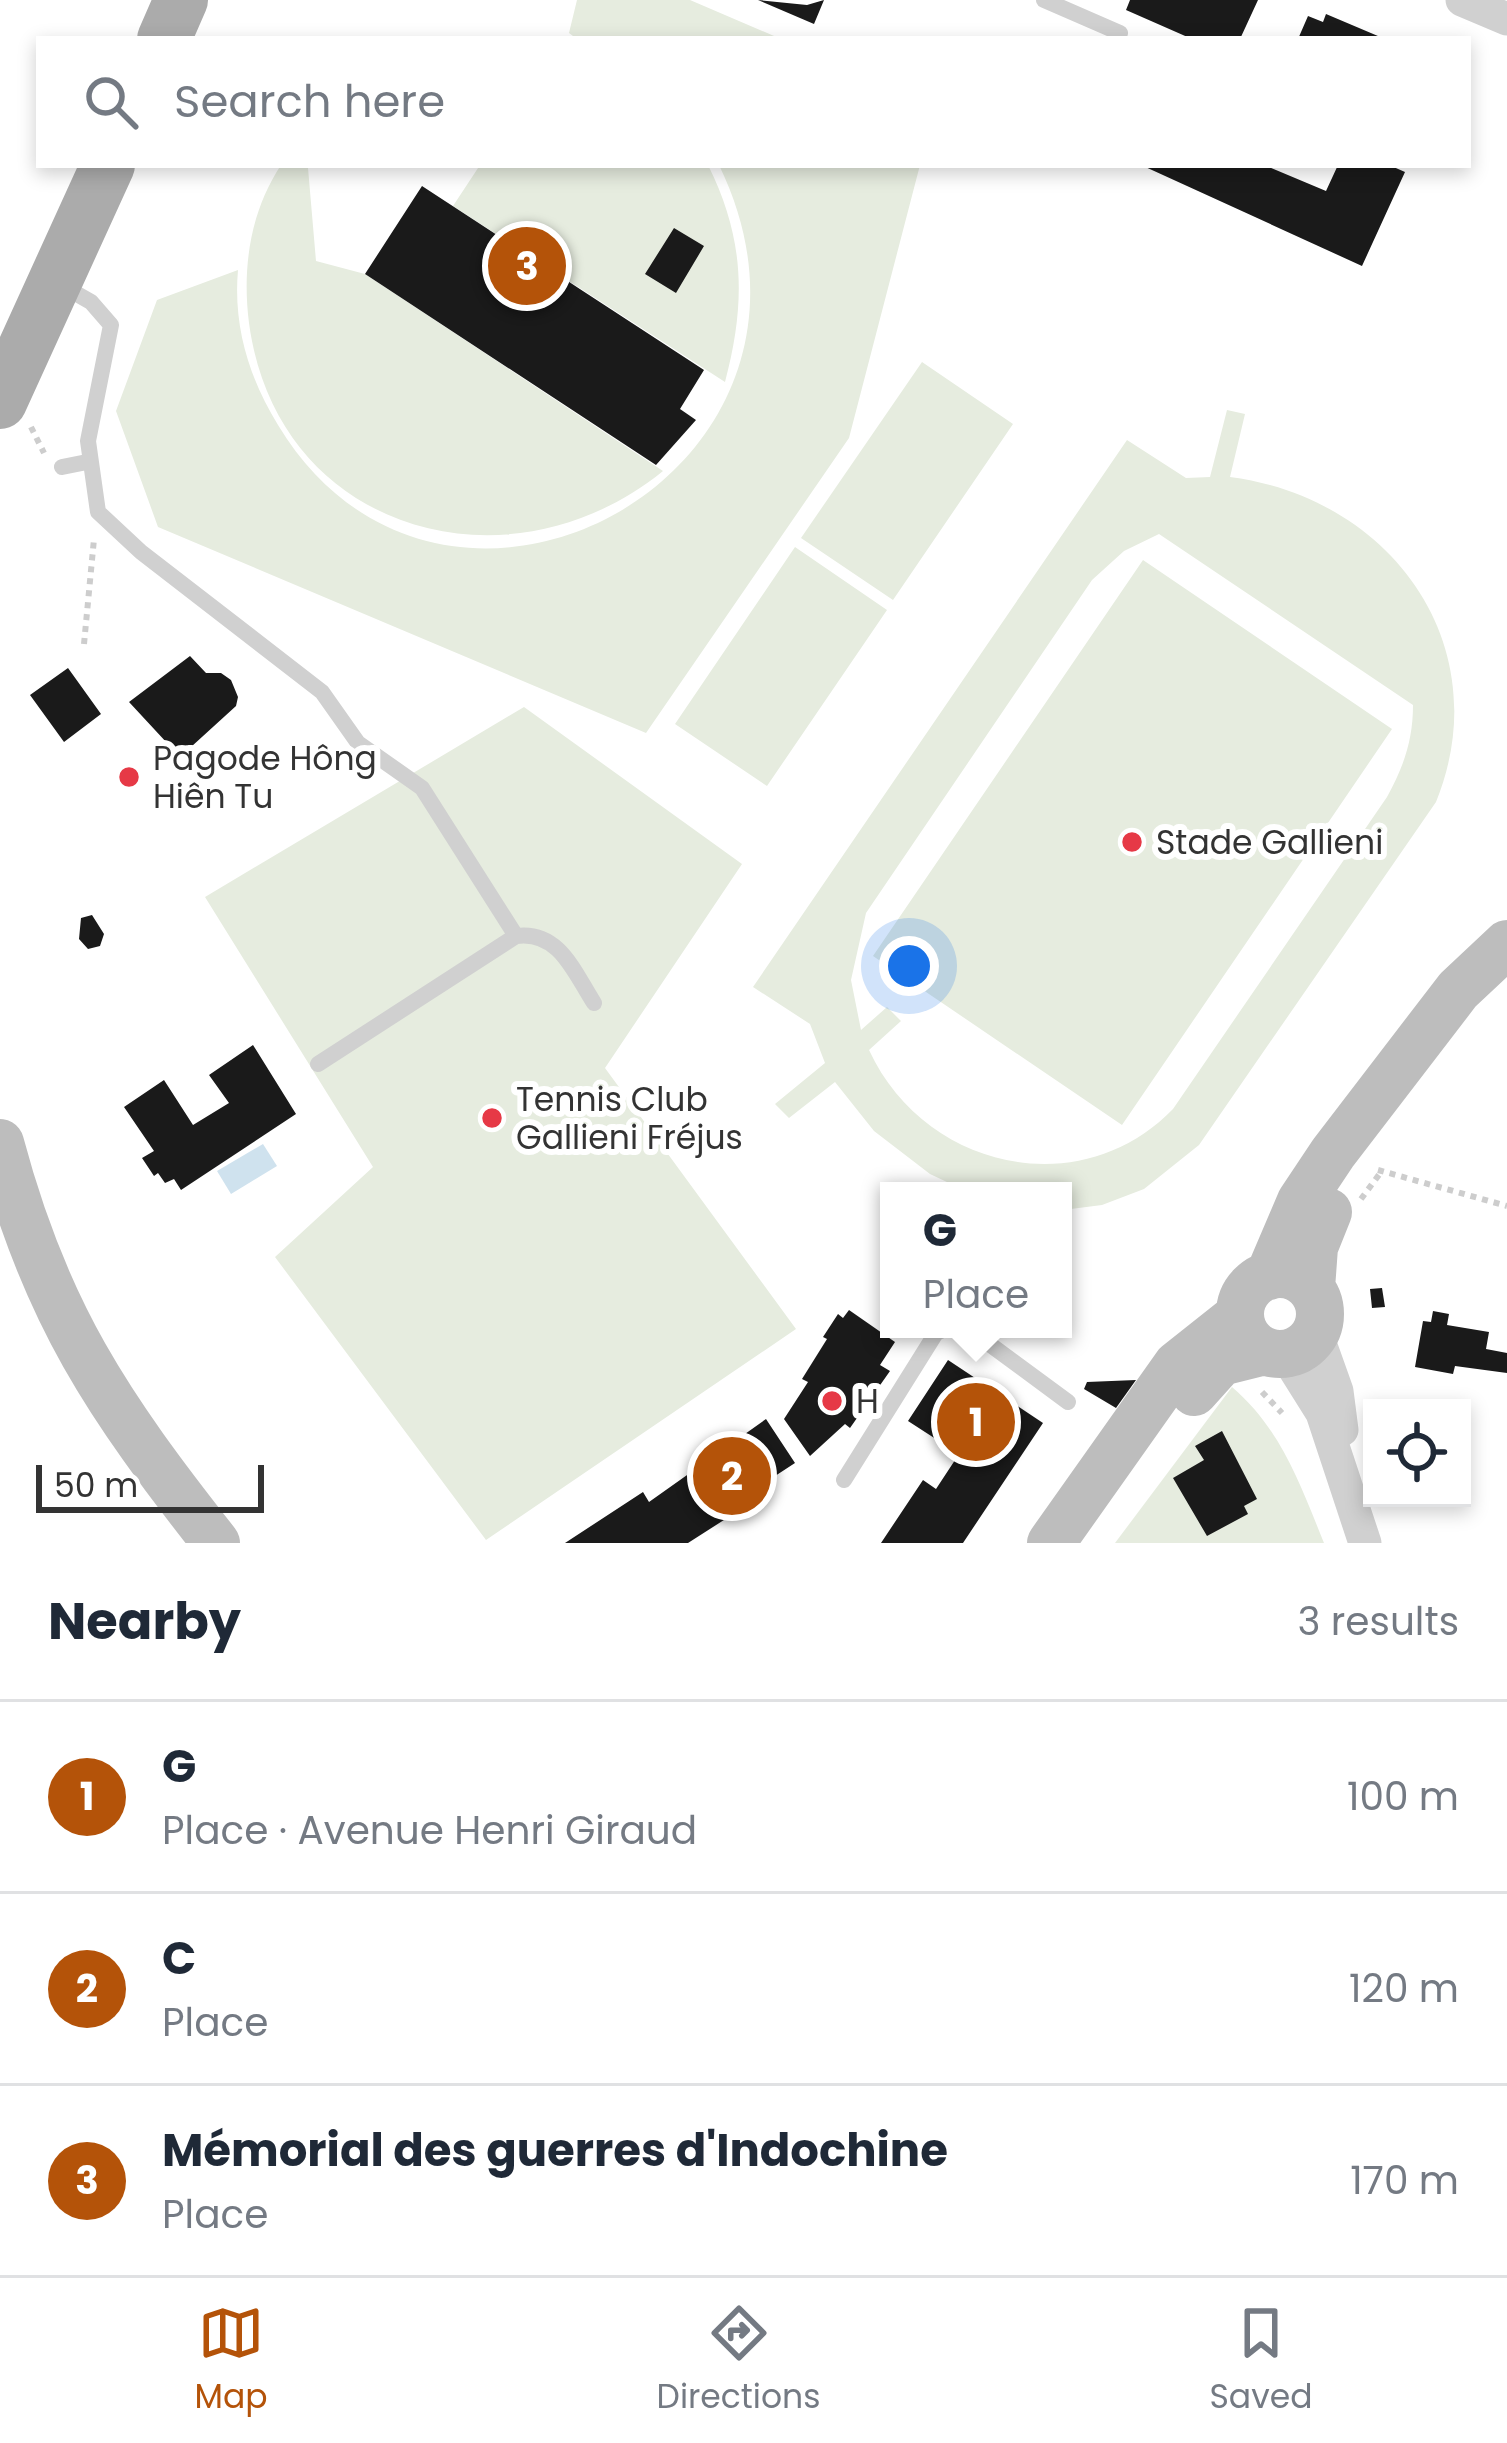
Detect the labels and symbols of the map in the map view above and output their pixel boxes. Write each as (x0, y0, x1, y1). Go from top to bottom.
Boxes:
pin: 3 (488, 221, 566, 311)
place label: Pagode Hông Hiên Tu (153, 735, 377, 820)
marker: Pagode Hông Hiên Tu (116, 764, 142, 790)
place label: Stade Gallieni (1156, 819, 1383, 866)
marker: Stade Gallieni (1119, 829, 1145, 855)
your location (879, 936, 939, 996)
place label: Tennis Club Gallieni Fréjus (516, 1076, 743, 1161)
marker: Tennis Club Gallieni Fréjus (479, 1105, 505, 1131)
pin: 1 (937, 1377, 1015, 1467)
place label: H (856, 1378, 879, 1425)
marker: H (819, 1388, 845, 1414)
pin: 2 (693, 1431, 771, 1521)
scale bar (36, 1459, 264, 1512)

